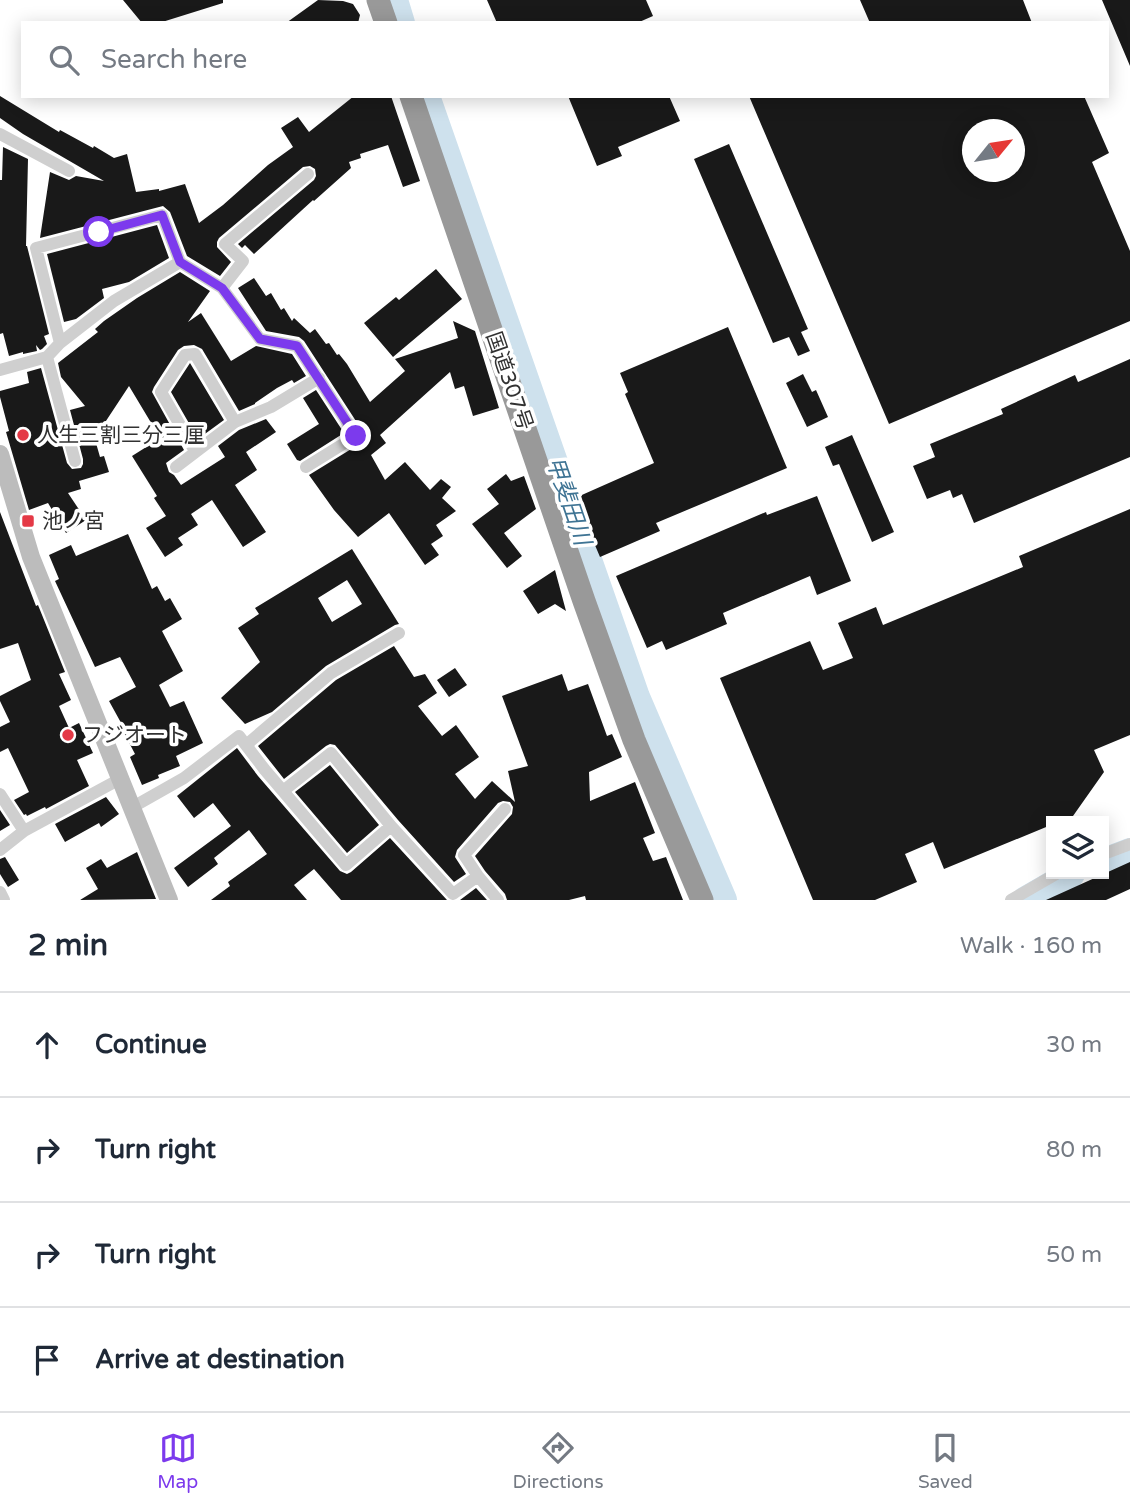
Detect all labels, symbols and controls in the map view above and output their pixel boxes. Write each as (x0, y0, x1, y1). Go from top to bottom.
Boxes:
search box (21, 21, 1109, 98)
icon: search (45, 41, 83, 79)
text: Search here (101, 44, 247, 75)
north arrow (962, 119, 1025, 182)
route start (83, 216, 114, 247)
street label: 国道307号 (480, 328, 538, 434)
route end (340, 420, 371, 451)
place label: 人生三割三分三厘 (37, 423, 205, 448)
marker: 人生三割三分三厘 (15, 427, 31, 443)
water label: 甲斐田川 (540, 453, 597, 552)
place label: 池ノ宮 (42, 509, 105, 534)
marker: 池ノ宮 (20, 513, 36, 529)
place label: フジオート (82, 723, 187, 748)
marker: フジオート (60, 727, 76, 743)
map controls (1046, 816, 1109, 879)
button: layers (1046, 816, 1109, 879)
text: 2 min (28, 927, 108, 964)
text: Walk · 160 m (960, 932, 1102, 960)
icon: ahead (28, 1026, 66, 1064)
text: Continue (95, 1029, 207, 1060)
text: 30 m (1046, 1031, 1102, 1059)
icon: right (28, 1131, 66, 1169)
text: Turn right (95, 1134, 216, 1165)
text: 80 m (1046, 1136, 1102, 1164)
icon: right (28, 1236, 66, 1274)
text: Turn right (95, 1239, 216, 1270)
text: 50 m (1046, 1241, 1102, 1269)
icon: arrive (28, 1341, 66, 1379)
text: Arrive at destination (95, 1344, 345, 1375)
tab: Map (157, 1429, 198, 1493)
tab: Directions (513, 1429, 604, 1493)
tab: Saved (918, 1429, 973, 1493)

